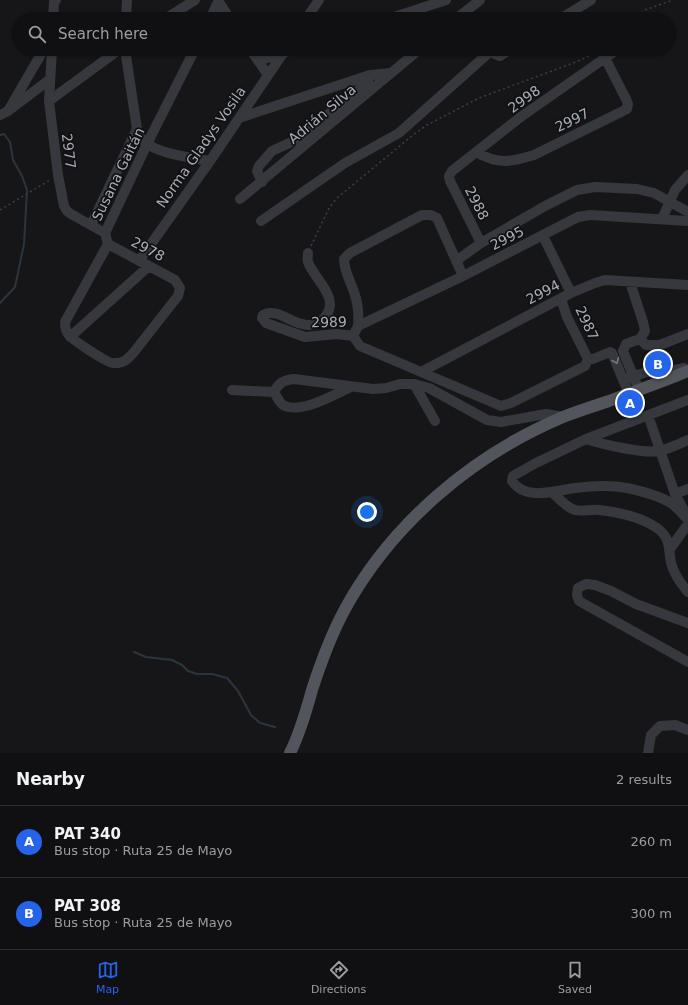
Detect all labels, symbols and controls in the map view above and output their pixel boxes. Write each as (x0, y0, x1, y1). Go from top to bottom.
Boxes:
search box (12, 12, 676, 56)
icon: search (26, 23, 48, 45)
text: Search here (58, 25, 148, 43)
street label: Adrián Silva (285, 81, 359, 147)
street label: 2998 (505, 82, 543, 116)
street label: Norma Gladys Vosila (153, 83, 249, 211)
street label: 2997 (552, 105, 592, 135)
street label: Susana Gaitán (88, 125, 148, 223)
street label: 2977 (59, 132, 79, 170)
street label: 2988 (462, 183, 492, 223)
street label: 2995 (487, 223, 527, 253)
street label: 2978 (129, 234, 167, 264)
street label: 2994 (524, 277, 563, 307)
street label: 2987 (572, 303, 602, 343)
street label: 2989 (311, 314, 347, 330)
pin: B (645, 349, 671, 379)
one-way arrow (612, 358, 620, 365)
pin: A (617, 388, 643, 418)
your location (357, 502, 377, 522)
text: Nearby (16, 769, 85, 789)
text: 2 results (616, 772, 672, 787)
text: PAT 340 (54, 825, 121, 843)
text: A (24, 834, 34, 849)
text: 260 m (630, 834, 672, 849)
text: Bus stop · Ruta 25 de Mayo (54, 843, 232, 858)
text: PAT 308 (54, 897, 121, 915)
text: B (24, 906, 34, 921)
text: 300 m (630, 906, 672, 921)
text: Bus stop · Ruta 25 de Mayo (54, 915, 232, 930)
tab: Map (96, 959, 119, 996)
tab: Directions (311, 959, 366, 996)
tab: Saved (558, 959, 592, 996)

